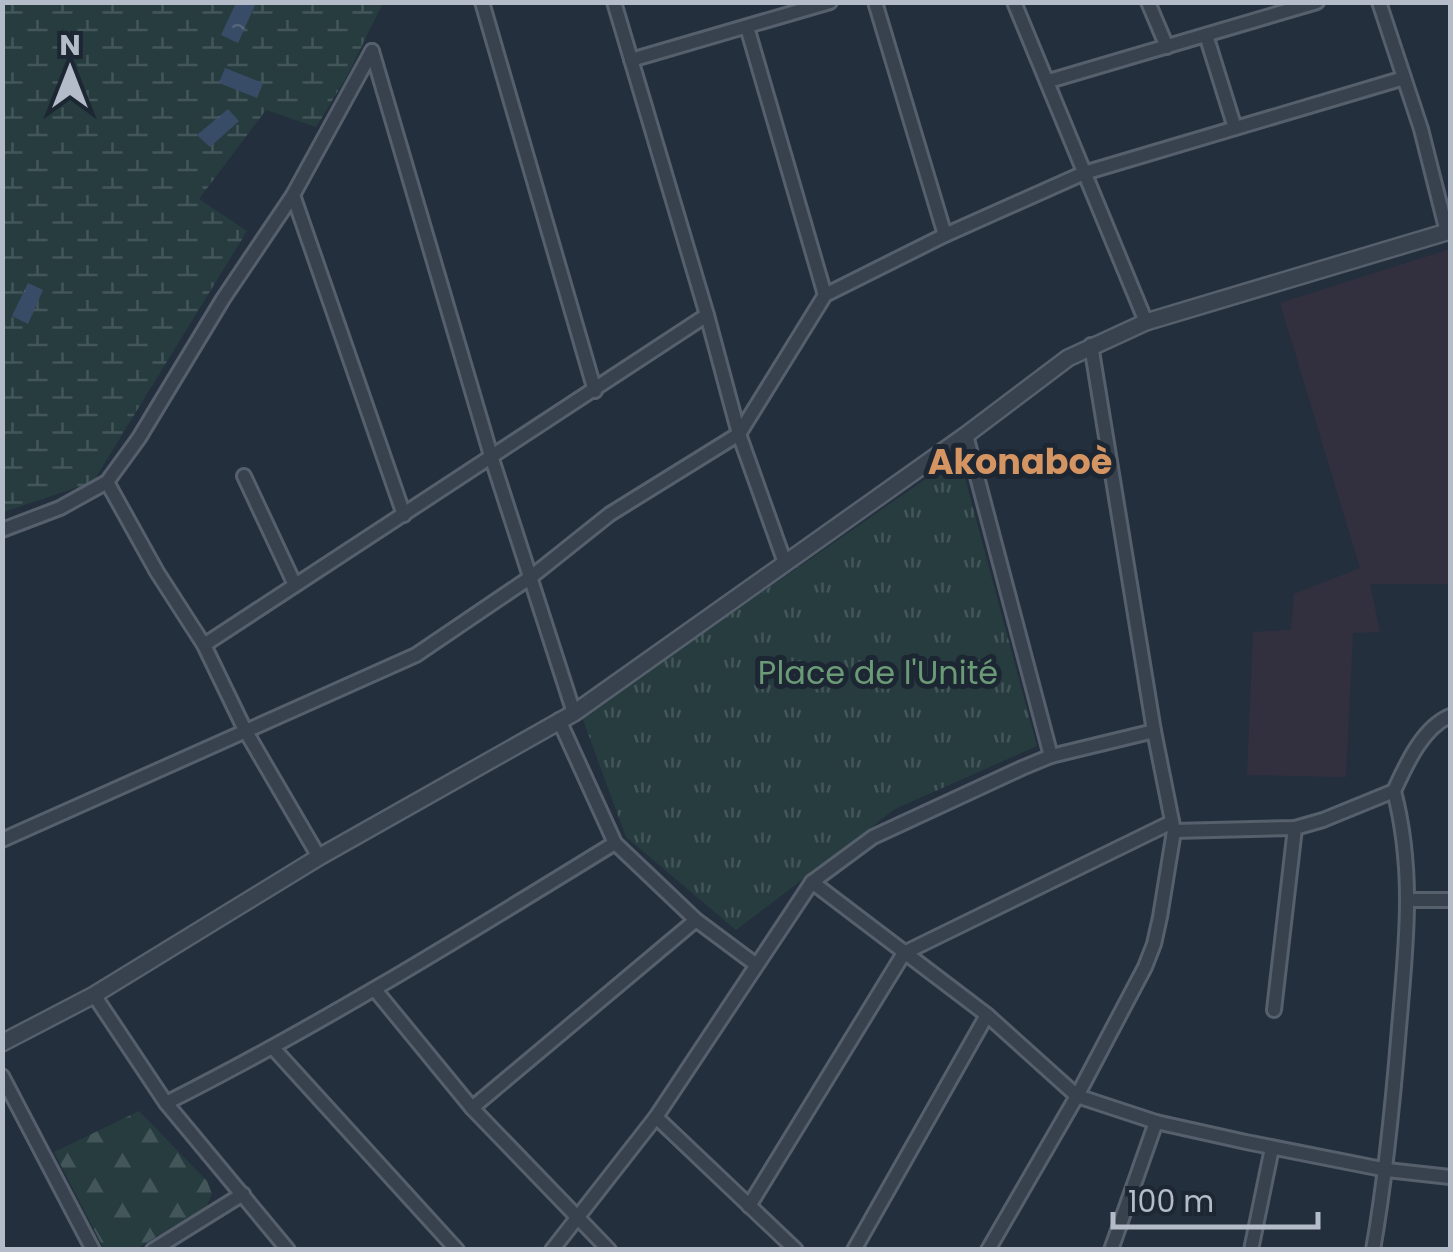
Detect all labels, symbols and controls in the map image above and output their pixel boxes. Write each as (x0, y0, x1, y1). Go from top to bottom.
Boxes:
north arrow (20, 20, 120, 120)
text: N (59, 26, 81, 65)
district label: Akonaboè (928, 437, 1112, 486)
park label: Place de l'Unité (758, 650, 998, 695)
scale bar (1113, 1167, 1318, 1229)
text: 100 m (1128, 1180, 1214, 1223)

